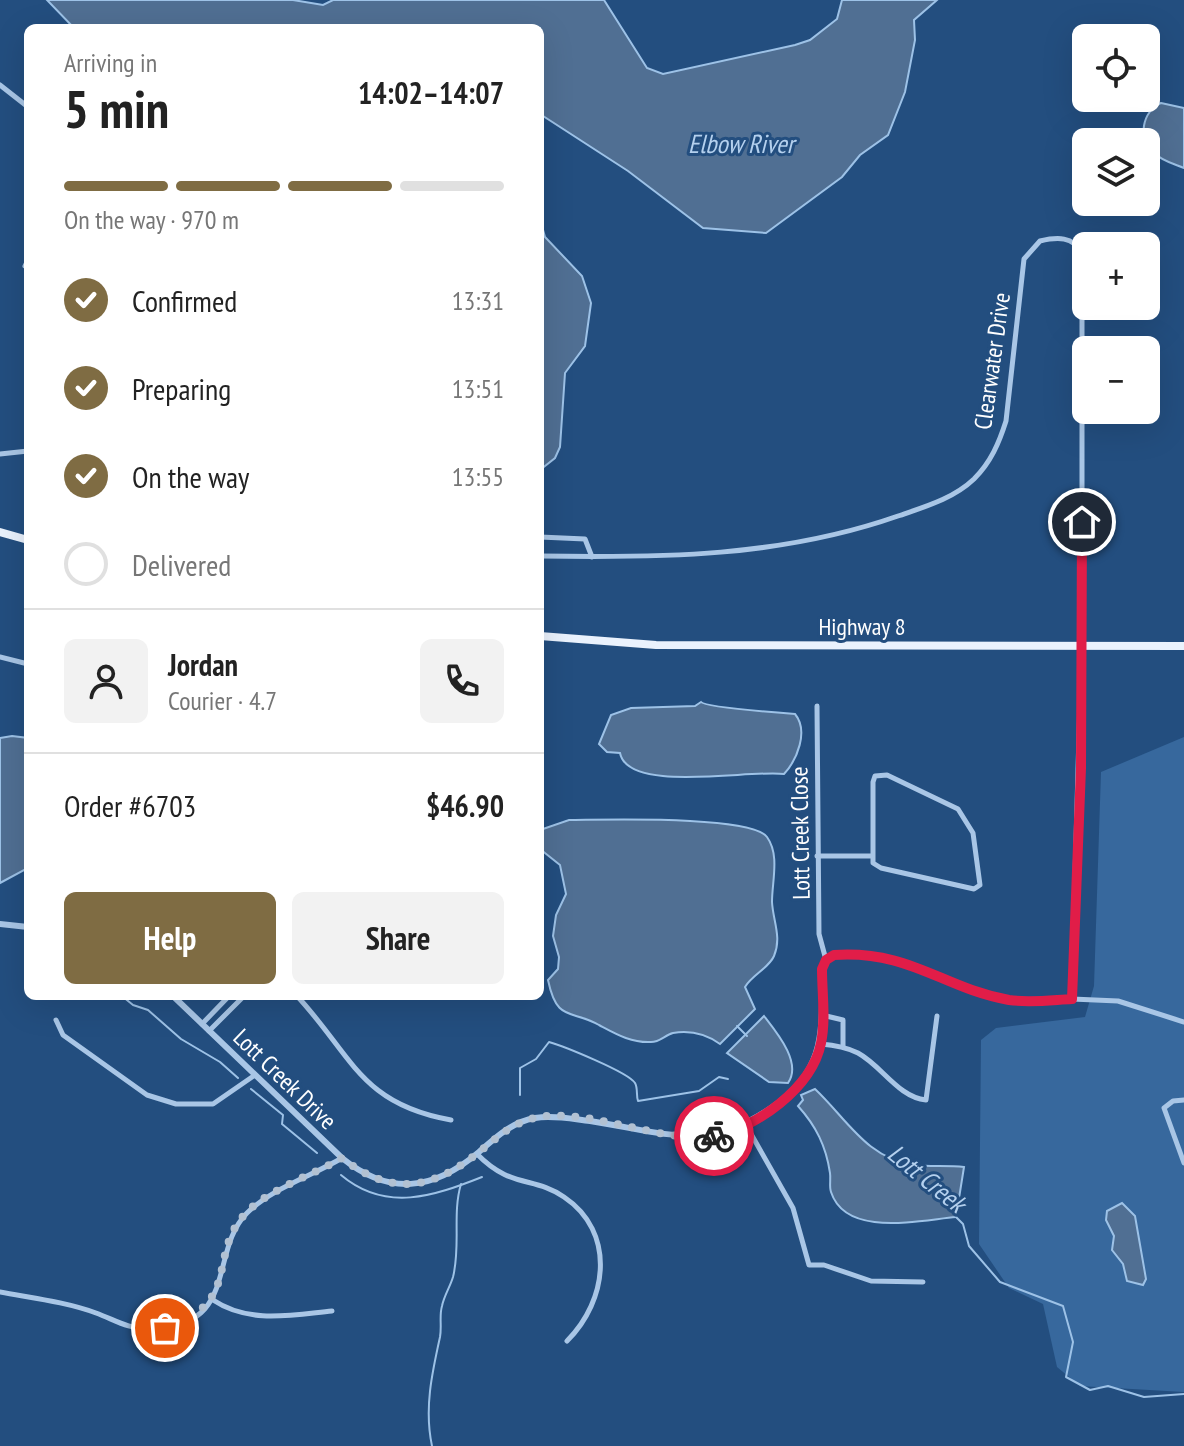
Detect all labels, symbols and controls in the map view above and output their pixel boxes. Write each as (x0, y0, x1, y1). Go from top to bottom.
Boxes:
map controls (1072, 24, 1160, 424)
button: locate (1072, 24, 1160, 112)
text: Arriving in (64, 46, 157, 79)
text: 14:02–14:07 (358, 73, 504, 112)
text: 5 min (64, 75, 169, 142)
water label: Elbow River (688, 127, 798, 160)
button: layers (1072, 128, 1160, 216)
text: On the way · 970 m (64, 203, 239, 236)
button: + (1072, 232, 1160, 320)
icon: check (64, 278, 108, 322)
text: Confirmed (132, 281, 237, 320)
text: 13:31 (452, 284, 504, 317)
street label: Clearwater Drive (967, 290, 1017, 432)
button: − (1072, 336, 1160, 424)
icon: check (64, 366, 108, 410)
text: Preparing (132, 369, 231, 408)
text: 13:51 (452, 372, 504, 405)
icon: check (64, 454, 108, 498)
text: On the way (132, 457, 249, 496)
text: 13:55 (452, 460, 504, 493)
pin (1048, 488, 1116, 556)
icon: home (1060, 500, 1104, 544)
text: Delivered (132, 545, 231, 584)
street label: Highway 8 (819, 611, 905, 642)
button: person (64, 639, 148, 723)
button: phone (420, 639, 504, 723)
text: Jordan (168, 645, 238, 684)
text: Courier · 4.7 (168, 684, 277, 717)
street label: Lott Creek Close (783, 766, 817, 900)
text: Order #6703 (64, 786, 196, 825)
text: $46.90 (426, 786, 504, 825)
button: Help (64, 892, 276, 984)
button: Share (292, 892, 504, 984)
street label: Lott Creek Drive (227, 1022, 343, 1136)
courier (674, 1096, 754, 1176)
icon: bike (692, 1114, 736, 1158)
water label: Lott Creek (881, 1137, 975, 1221)
pin (131, 1294, 199, 1362)
icon: bag (143, 1306, 187, 1350)

